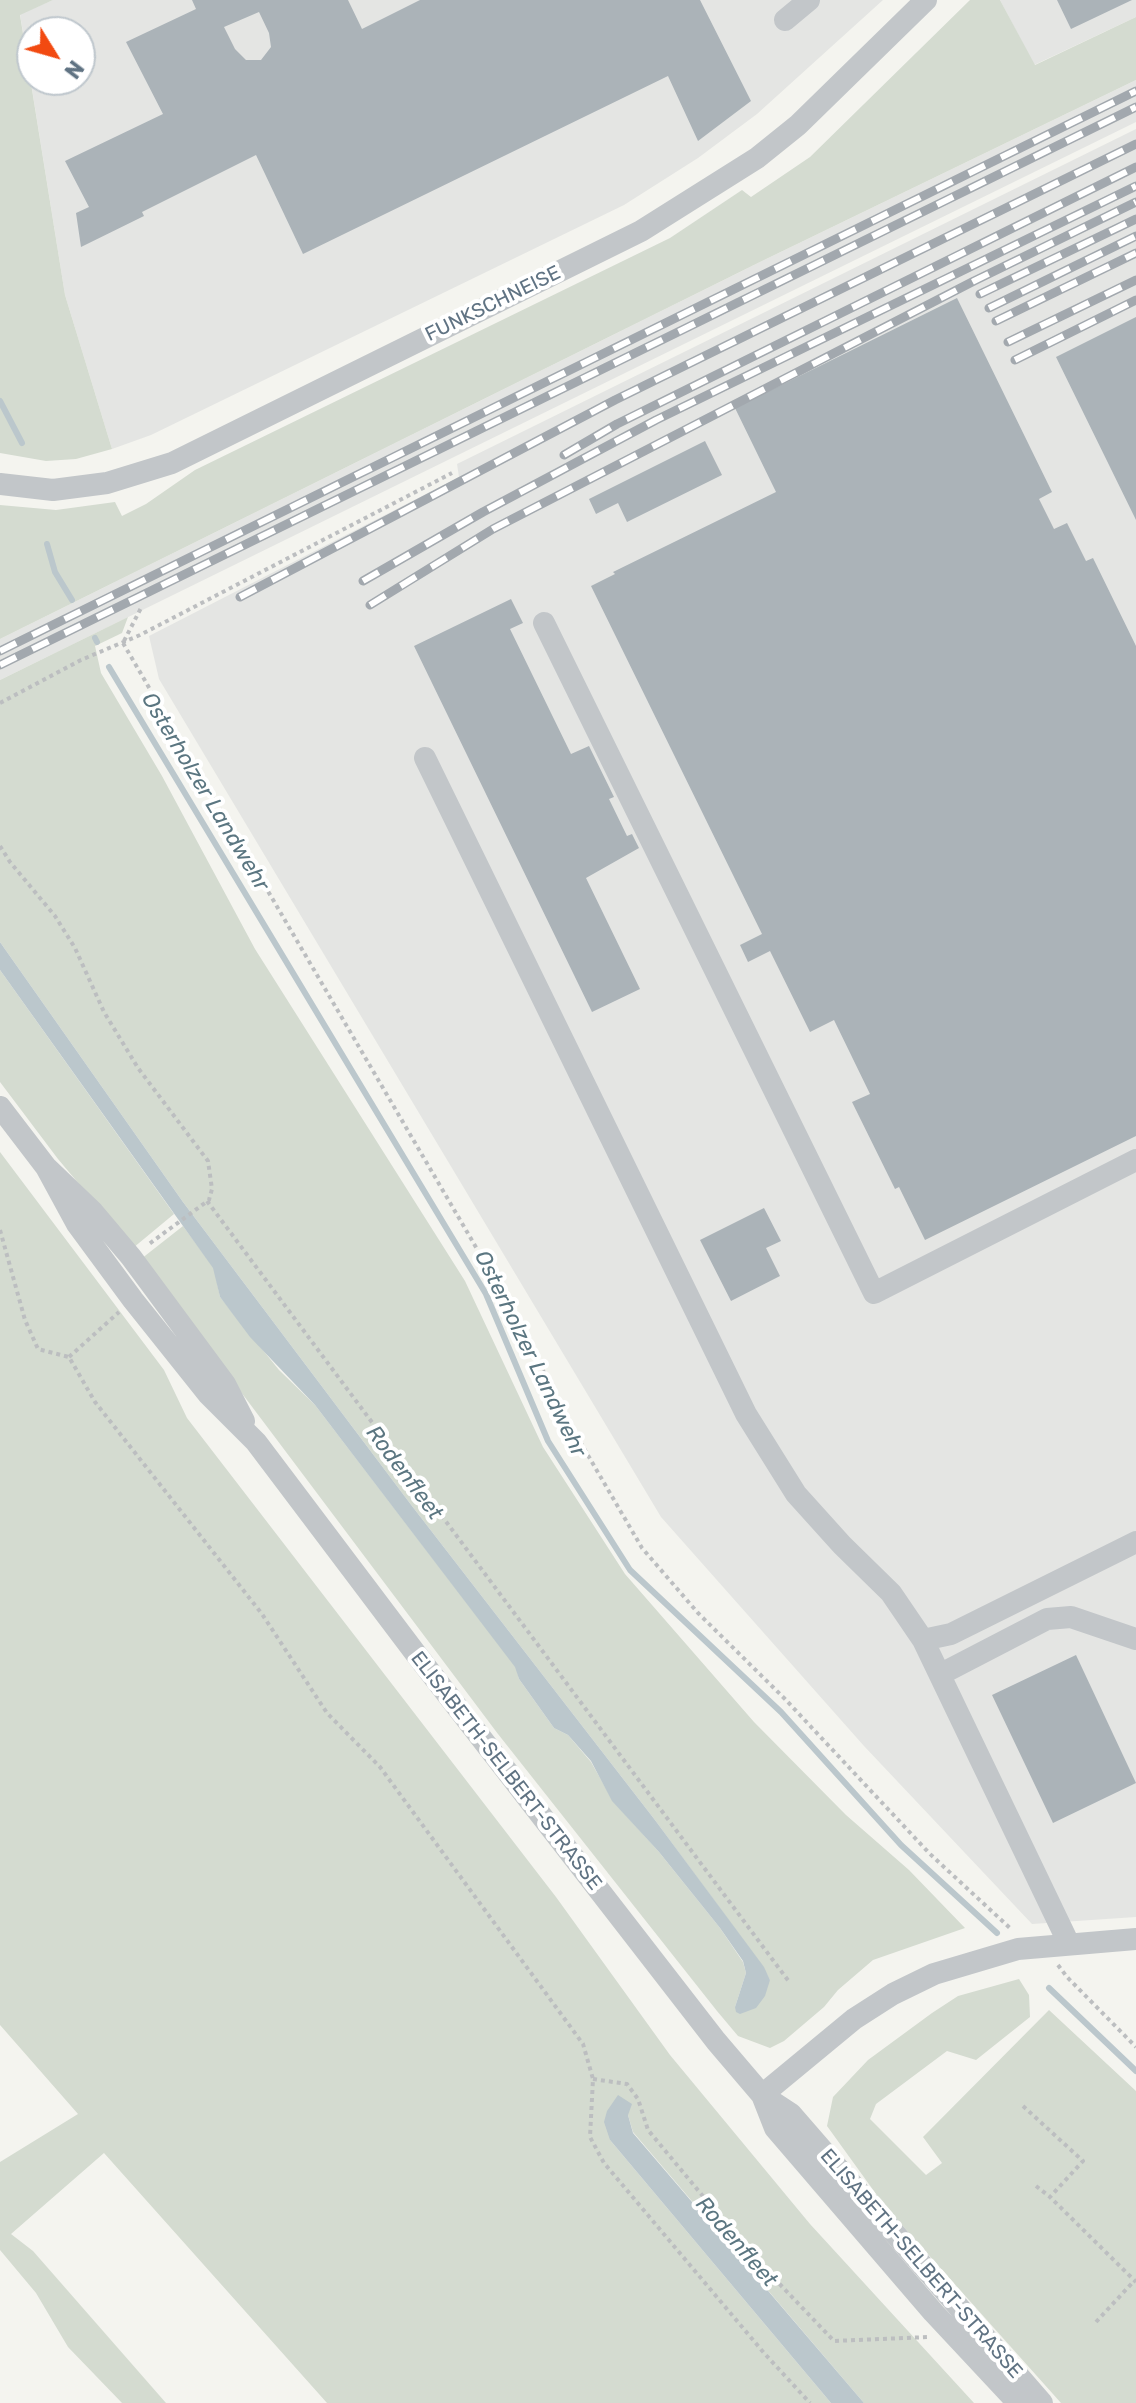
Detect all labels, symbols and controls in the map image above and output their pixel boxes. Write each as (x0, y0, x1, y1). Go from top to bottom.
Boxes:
north arrow (16, 16, 96, 96)
text: N (58, 55, 90, 84)
street label: FUNKSCHNEISE (421, 261, 565, 347)
water label: Osterholzer Landwehr (135, 688, 275, 896)
water label: Osterholzer Landwehr (468, 1246, 592, 1462)
water label: Rodenfleet (360, 1421, 448, 1525)
street label: ELISABETH-SELBERT-STRASSE (405, 1647, 607, 1895)
street label: ELISABETH-SELBERT-STRASSE (815, 2144, 1027, 2384)
water label: Rodenfleet (690, 2191, 782, 2293)

